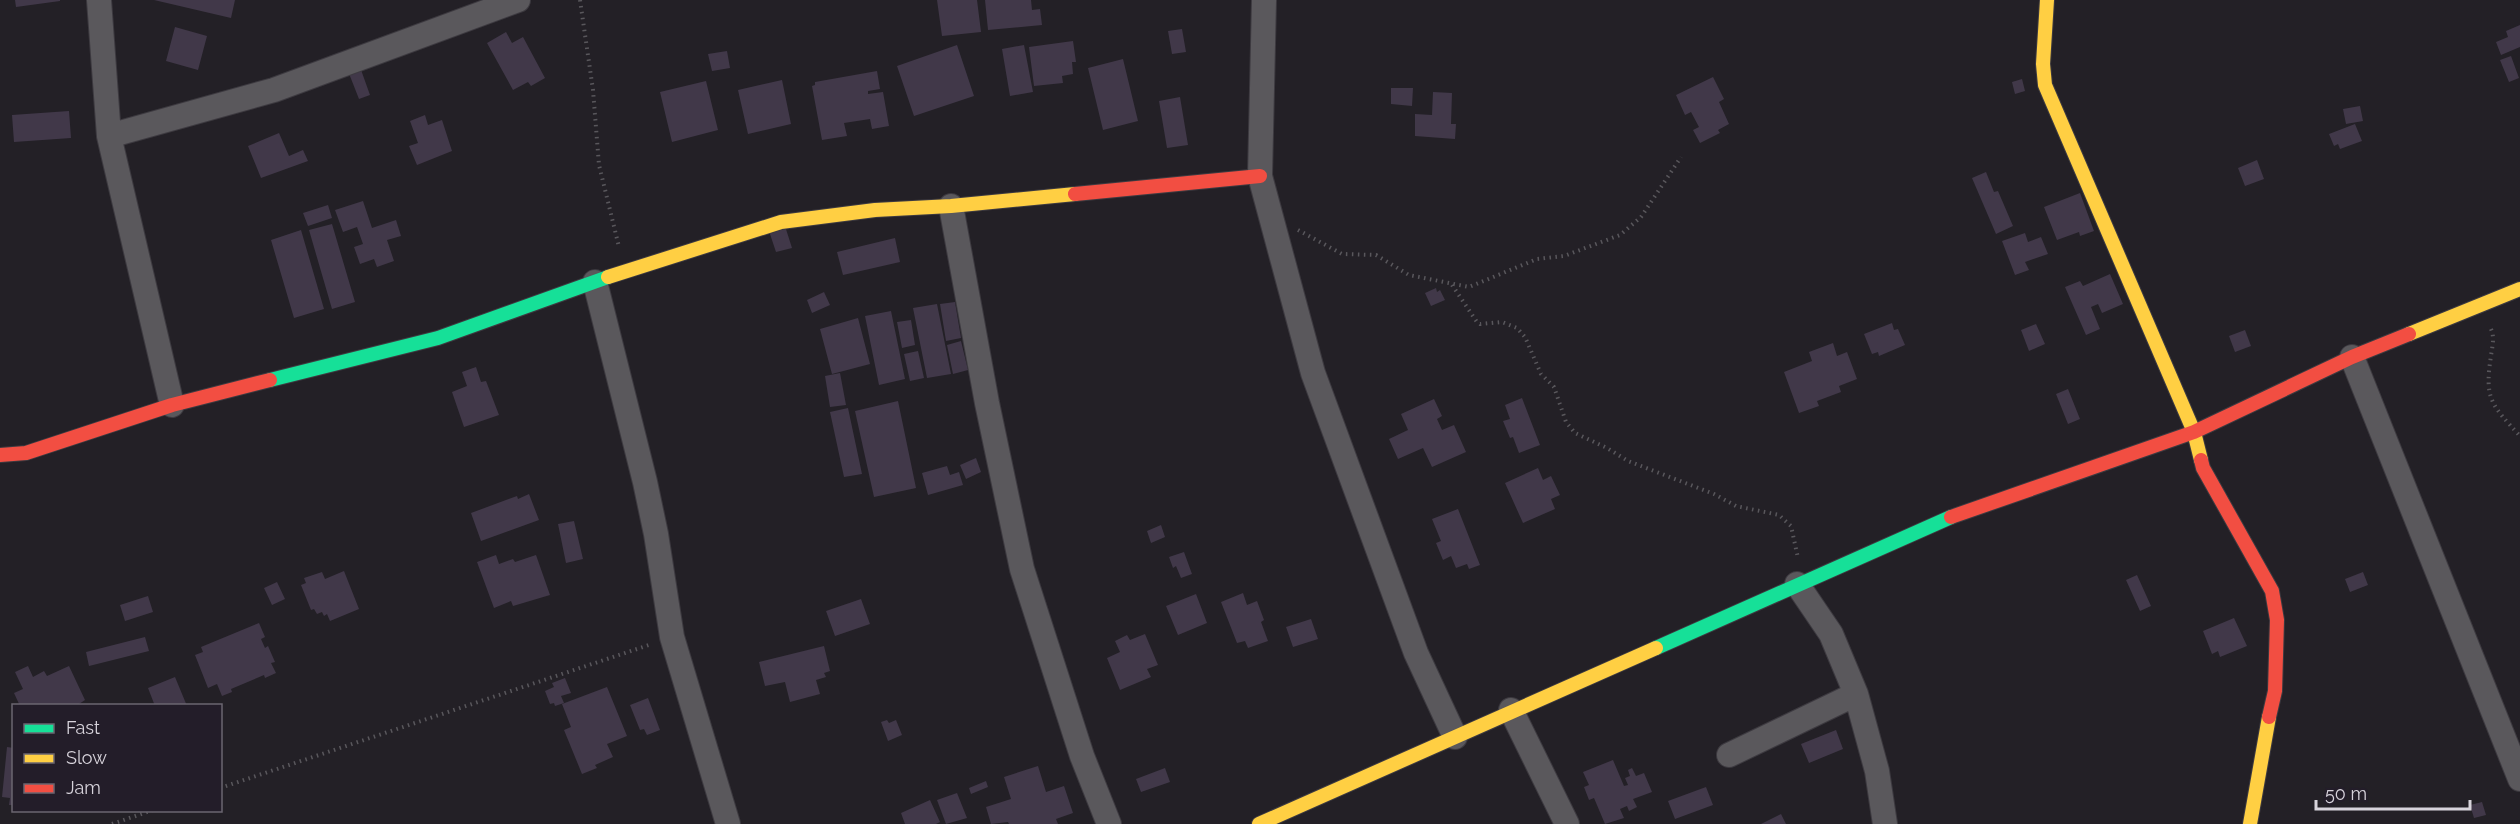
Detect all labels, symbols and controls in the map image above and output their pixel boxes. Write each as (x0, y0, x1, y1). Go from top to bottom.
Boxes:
legend (12, 704, 222, 812)
text: Fast (66, 717, 100, 738)
text: Slow (66, 747, 107, 768)
scale bar (2316, 773, 2470, 811)
text: Jam (66, 777, 101, 798)
text: 50 m (2325, 783, 2367, 804)

